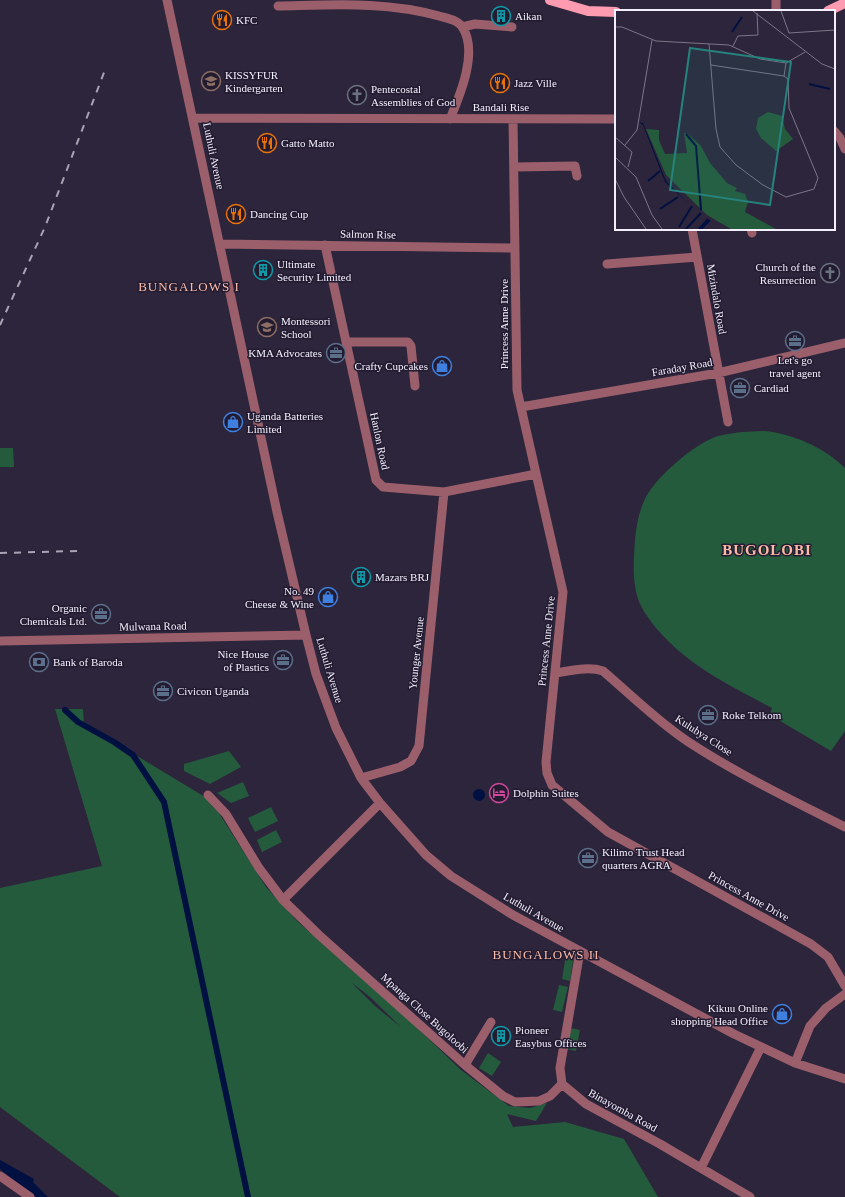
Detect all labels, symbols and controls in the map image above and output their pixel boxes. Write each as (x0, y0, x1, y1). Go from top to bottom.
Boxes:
building icon: Aikan (490, 5, 512, 27)
restaurant icon: KFC (211, 9, 233, 31)
place label: Aikan (515, 10, 542, 22)
inset map (615, 10, 835, 230)
place label: KFC (236, 14, 257, 26)
place label: KISSYFUR Kindergarten (225, 69, 283, 94)
school or university icon: KISSYFUR Kindergarten (200, 70, 222, 92)
restaurant icon: Jazz Ville (489, 72, 511, 94)
place label: Jazz Ville (514, 77, 557, 89)
place label: Pentecostal Assemblies of God (371, 83, 456, 108)
church icon: Pentecostal Assemblies of God (346, 84, 368, 106)
street label: Bandali Rise (473, 101, 529, 113)
street label: Luthuli Avenue (201, 122, 227, 191)
restaurant icon: Gatto Matto (256, 132, 278, 154)
place label: Gatto Matto (281, 137, 335, 149)
restaurant icon: Dancing Cup (225, 203, 247, 225)
place label: Dancing Cup (250, 208, 309, 220)
street label: Salmon Rise (340, 228, 396, 240)
place label: Ultimate Security Limited (277, 258, 352, 283)
building icon: Ultimate Security Limited (252, 259, 274, 281)
place label: Church of the Resurrection (756, 261, 817, 286)
church icon: Church of the Resurrection (819, 262, 841, 284)
street label: Mizindalo Road (705, 263, 729, 336)
district label: BUNGALOWS I (138, 279, 240, 294)
street label: Princess Anne Drive (498, 279, 510, 369)
place label: Montessori School (281, 315, 331, 340)
school or university icon: Montessori School (256, 316, 278, 338)
office icon: Let's go travel agent (784, 330, 806, 352)
office icon: KMA Advocates (325, 342, 347, 364)
place label: KMA Advocates (248, 347, 322, 359)
place label: Let's go travel agent (769, 354, 821, 379)
shop icon: Crafty Cupcakes (431, 355, 453, 377)
street label: Faraday Road (651, 356, 714, 378)
place label: Crafty Cupcakes (354, 360, 428, 372)
office icon: Cardiad (729, 377, 751, 399)
place label: Cardiad (754, 382, 789, 394)
place label: Uganda Batteries Limited (247, 410, 323, 435)
shop icon: Uganda Batteries Limited (222, 411, 244, 433)
street label: Hanlon Road (368, 411, 392, 471)
district label: BUGOLOBI (722, 542, 812, 558)
building icon: Mazars BRJ (350, 566, 372, 588)
place label: Mazars BRJ (375, 571, 430, 583)
place label: No. 49 Cheese & Wine (245, 585, 314, 610)
shop icon: No. 49 Cheese & Wine (317, 586, 339, 608)
street label: Princess Anne Drive (535, 595, 557, 687)
place label: Organic Chemicals Ltd. (20, 602, 87, 627)
office icon: Organic Chemicals Ltd. (90, 603, 112, 625)
street label: Younger Avenue (406, 616, 426, 690)
street label: Mulwana Road (119, 619, 187, 633)
street label: Luthuli Avenue (314, 636, 346, 704)
place label: Nice House of Plastics (217, 648, 269, 673)
office icon: Nice House of Plastics (272, 649, 294, 671)
bank icon: Bank of Baroda (28, 651, 50, 673)
place label: Bank of Baroda (53, 656, 123, 668)
office icon: Civicon Uganda (152, 680, 174, 702)
place label: Civicon Uganda (177, 685, 249, 697)
office icon: Roke Telkom (697, 704, 719, 726)
place label: Roke Telkom (722, 709, 782, 721)
street label: Kulubya Close (673, 712, 735, 758)
hotel icon: Dolphin Suites (488, 782, 510, 804)
place label: Dolphin Suites (513, 787, 579, 799)
place label: Kilimo Trust Head quarters AGRA (602, 846, 685, 871)
office icon: Kilimo Trust Head quarters AGRA (577, 847, 599, 869)
street label: Princess Anne Drive (707, 869, 792, 923)
street label: Luthuli Avenue (502, 890, 567, 934)
district label: BUNGALOWS II (493, 947, 599, 962)
street label: Mpanga Close Bugoloobi (379, 971, 471, 1055)
place label: Kikuu Online shopping Head Office (671, 1002, 768, 1027)
shop icon: Kikuu Online shopping Head Office (771, 1003, 793, 1025)
place label: Pioneer Easybus Offices (515, 1024, 587, 1049)
building icon: Pioneer Easybus Offices (490, 1025, 512, 1047)
street label: Binayomba Road (587, 1086, 660, 1134)

